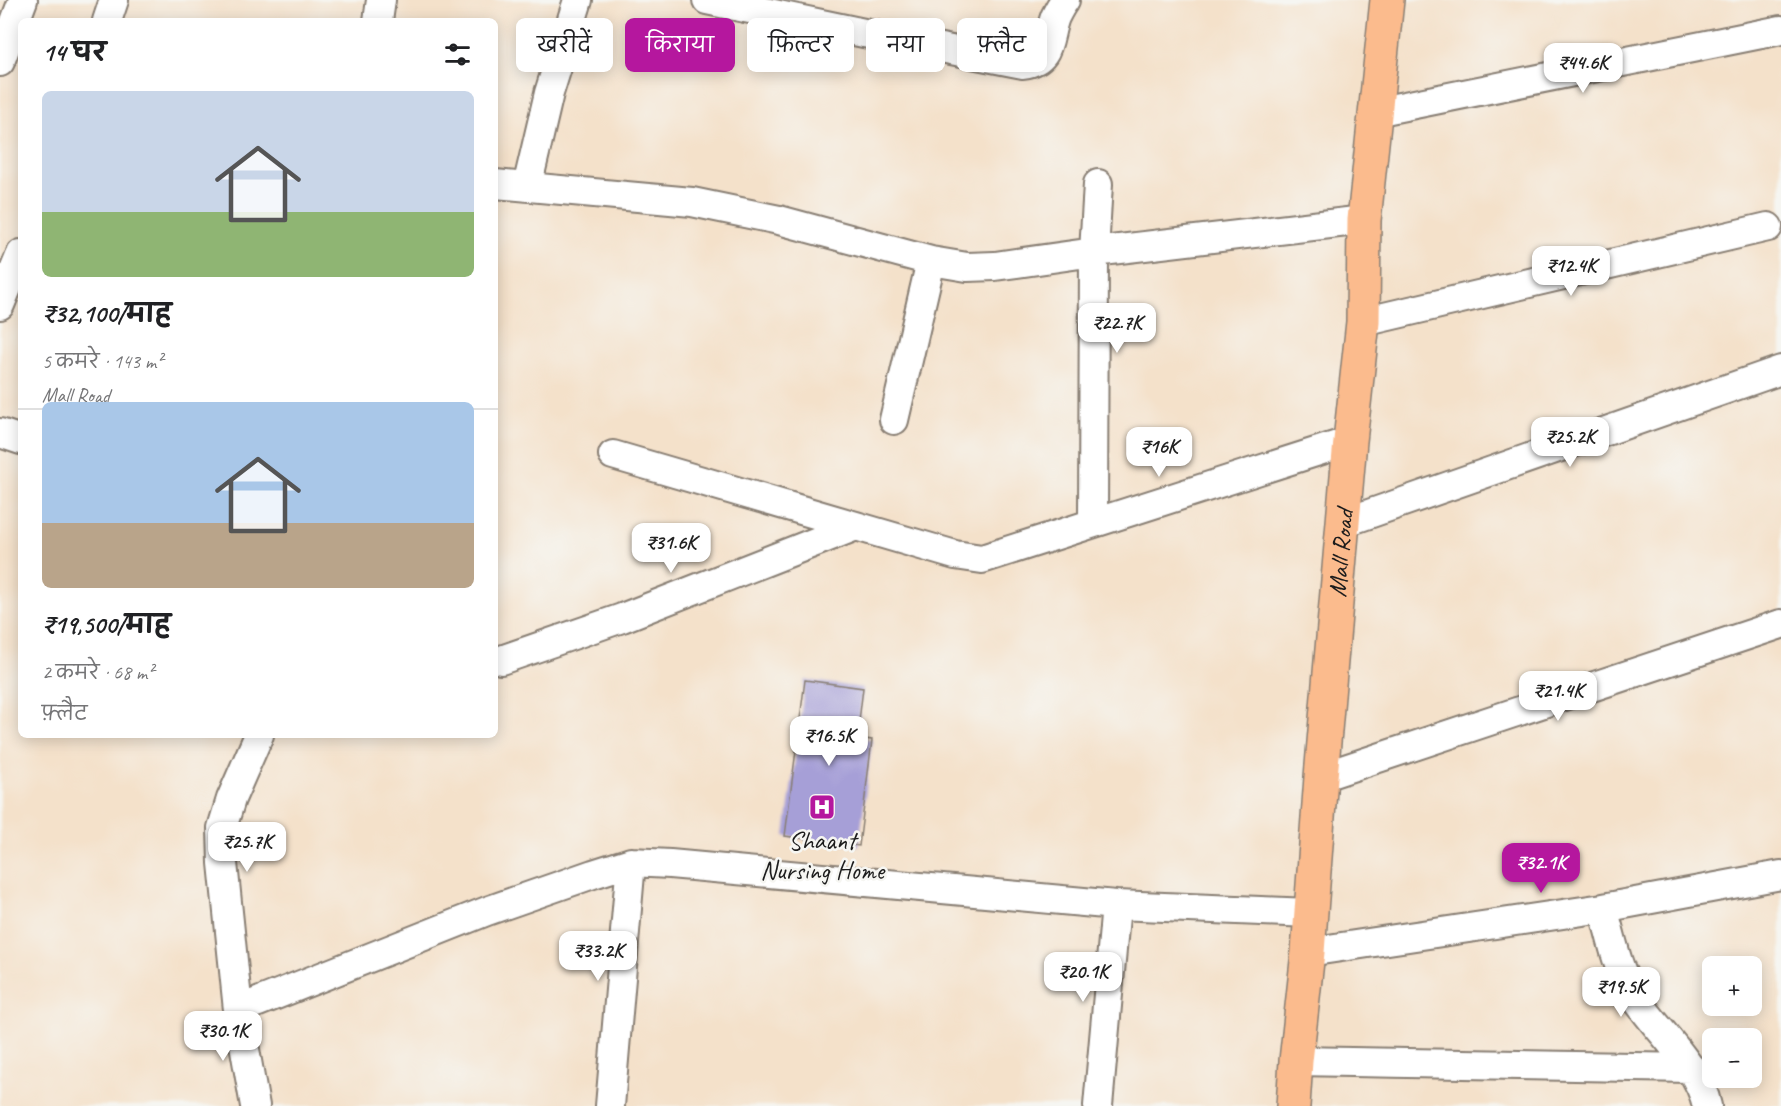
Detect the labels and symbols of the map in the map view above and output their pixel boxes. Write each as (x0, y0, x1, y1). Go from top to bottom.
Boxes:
pin: ₹44.6K (1534, 43, 1632, 94)
pin: ₹12.4K (1522, 246, 1620, 297)
pin: ₹22.7K (1068, 303, 1166, 354)
pin: ₹25.2K (1521, 417, 1619, 468)
pin: ₹16K (1123, 427, 1195, 478)
street label: Mall Road (1321, 504, 1361, 598)
pin: ₹31.6K (622, 523, 720, 574)
pin: ₹21.4K (1509, 671, 1607, 722)
pin: ₹16.5K (780, 716, 878, 767)
hospital icon: Shaant Nursing Home (807, 792, 837, 822)
pin: ₹25.7K (198, 822, 296, 873)
place label: Shaant Nursing Home (760, 824, 886, 887)
pin: ₹32.1K (1492, 843, 1590, 894)
pin: ₹33.2K (549, 931, 647, 982)
pin: ₹20.1K (1034, 952, 1132, 1003)
pin: ₹19.5K (1572, 967, 1670, 1018)
pin: ₹30.1K (174, 1011, 272, 1062)

